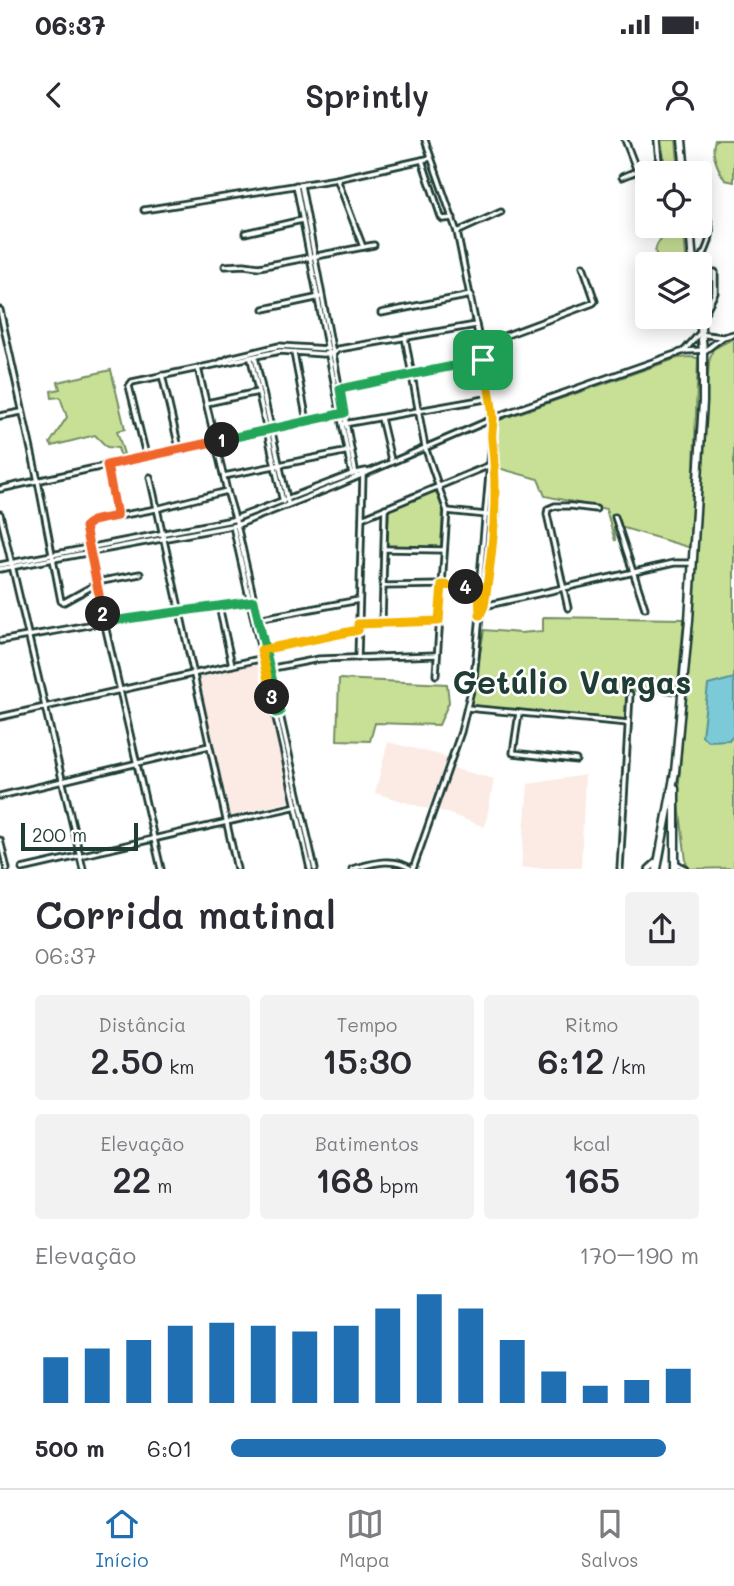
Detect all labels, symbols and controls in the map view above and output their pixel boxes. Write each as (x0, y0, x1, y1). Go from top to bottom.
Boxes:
text: 06:37 (35, 8, 106, 42)
text: Sprintly (305, 74, 429, 116)
icon: back (35, 76, 73, 114)
icon: person (661, 76, 699, 114)
map controls (635, 161, 712, 329)
button: locate (635, 161, 712, 238)
button: layers (635, 252, 712, 329)
pin (453, 330, 513, 390)
icon: arrive (464, 341, 502, 379)
pin: 1 (204, 422, 240, 458)
text: 1 (217, 427, 226, 452)
pin: 4 (448, 570, 484, 604)
text: 4 (459, 574, 472, 599)
pin: 2 (86, 596, 120, 631)
text: 2 (97, 601, 108, 626)
district label: Getúlio Vargas (452, 660, 692, 702)
pin: 3 (254, 680, 290, 714)
text: 3 (266, 684, 277, 709)
scale bar (21, 820, 138, 851)
text: 200 m (32, 822, 87, 847)
text: Corrida matinal (35, 889, 336, 939)
button: share (625, 892, 699, 966)
text: 06:37 (35, 940, 96, 970)
text: Distância (99, 1012, 186, 1037)
text: Tempo (337, 1012, 397, 1037)
text: Ritmo (565, 1012, 618, 1037)
text: 2.50 (90, 1037, 163, 1083)
text: 15:30 (322, 1037, 412, 1083)
text: 6:12 (537, 1037, 605, 1083)
text: km (163, 1054, 194, 1079)
text: /km (605, 1054, 646, 1079)
text: Elevação (101, 1131, 184, 1156)
text: Batimentos (315, 1131, 419, 1156)
text: kcal (573, 1131, 611, 1156)
text: 22 (112, 1156, 151, 1202)
text: 168 (315, 1156, 374, 1202)
text: 165 (563, 1156, 620, 1202)
text: m (151, 1173, 172, 1198)
text: bpm (374, 1173, 419, 1198)
text: Elevação (35, 1240, 136, 1270)
text: 170–190 m (579, 1240, 699, 1270)
text: 500 m (35, 1433, 105, 1463)
text: 6:01 (147, 1433, 193, 1463)
tab: Início (95, 1505, 148, 1572)
tab: Mapa (339, 1505, 390, 1572)
tab: Salvos (581, 1505, 639, 1572)

